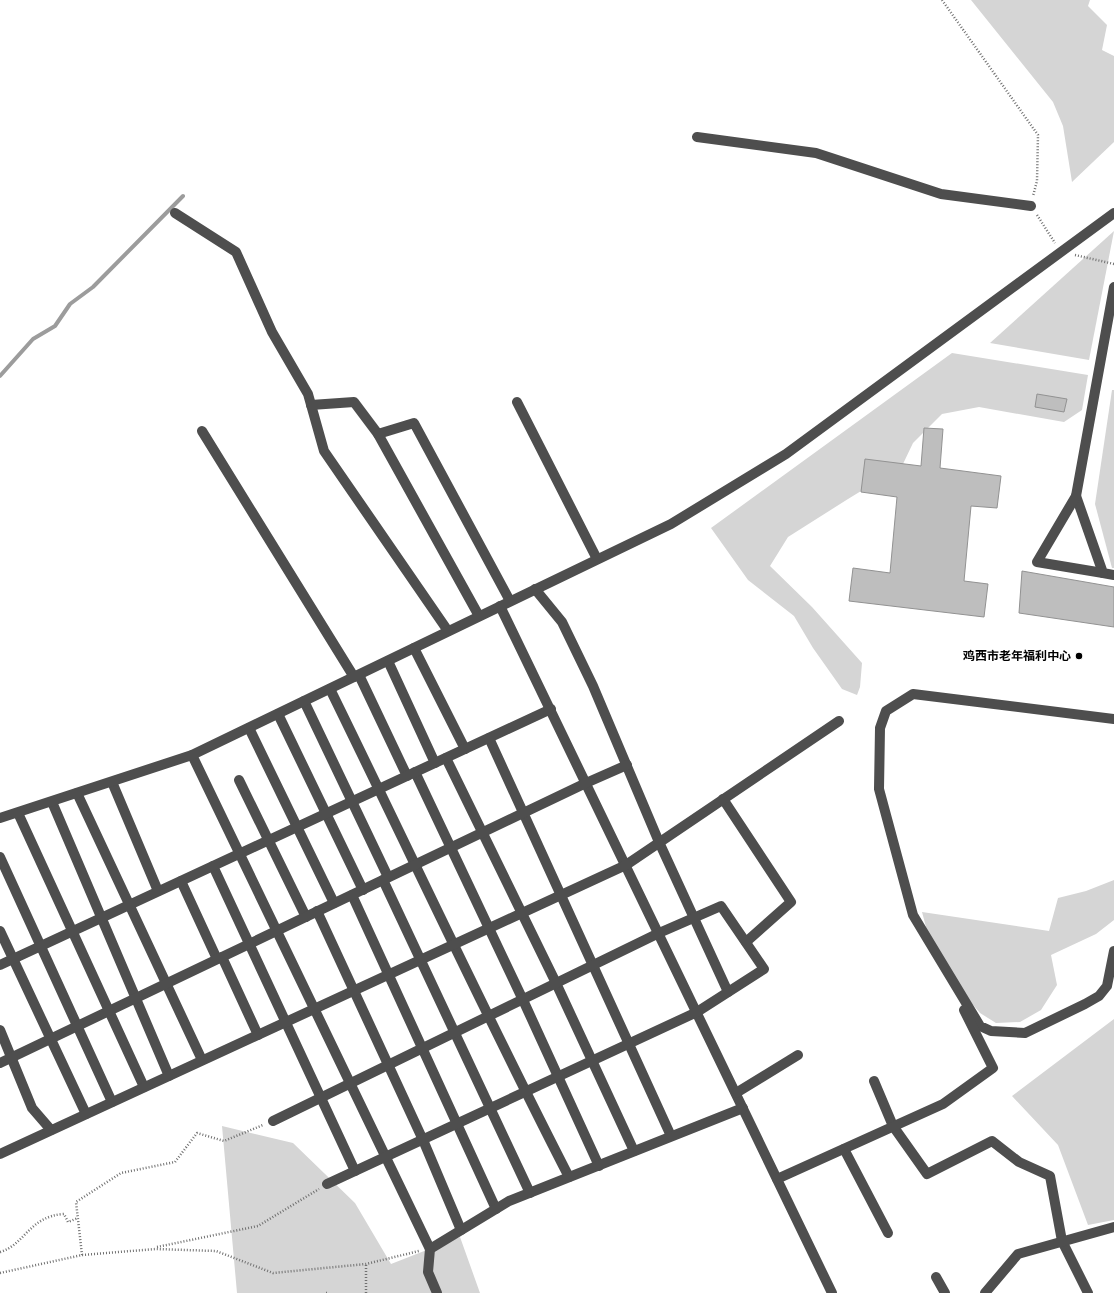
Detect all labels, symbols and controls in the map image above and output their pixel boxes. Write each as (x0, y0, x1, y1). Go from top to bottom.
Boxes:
place label: 鸡西市老年福利中心 (962, 649, 1071, 662)
marker: 鸡西市老年福利中心 (1074, 651, 1084, 661)

